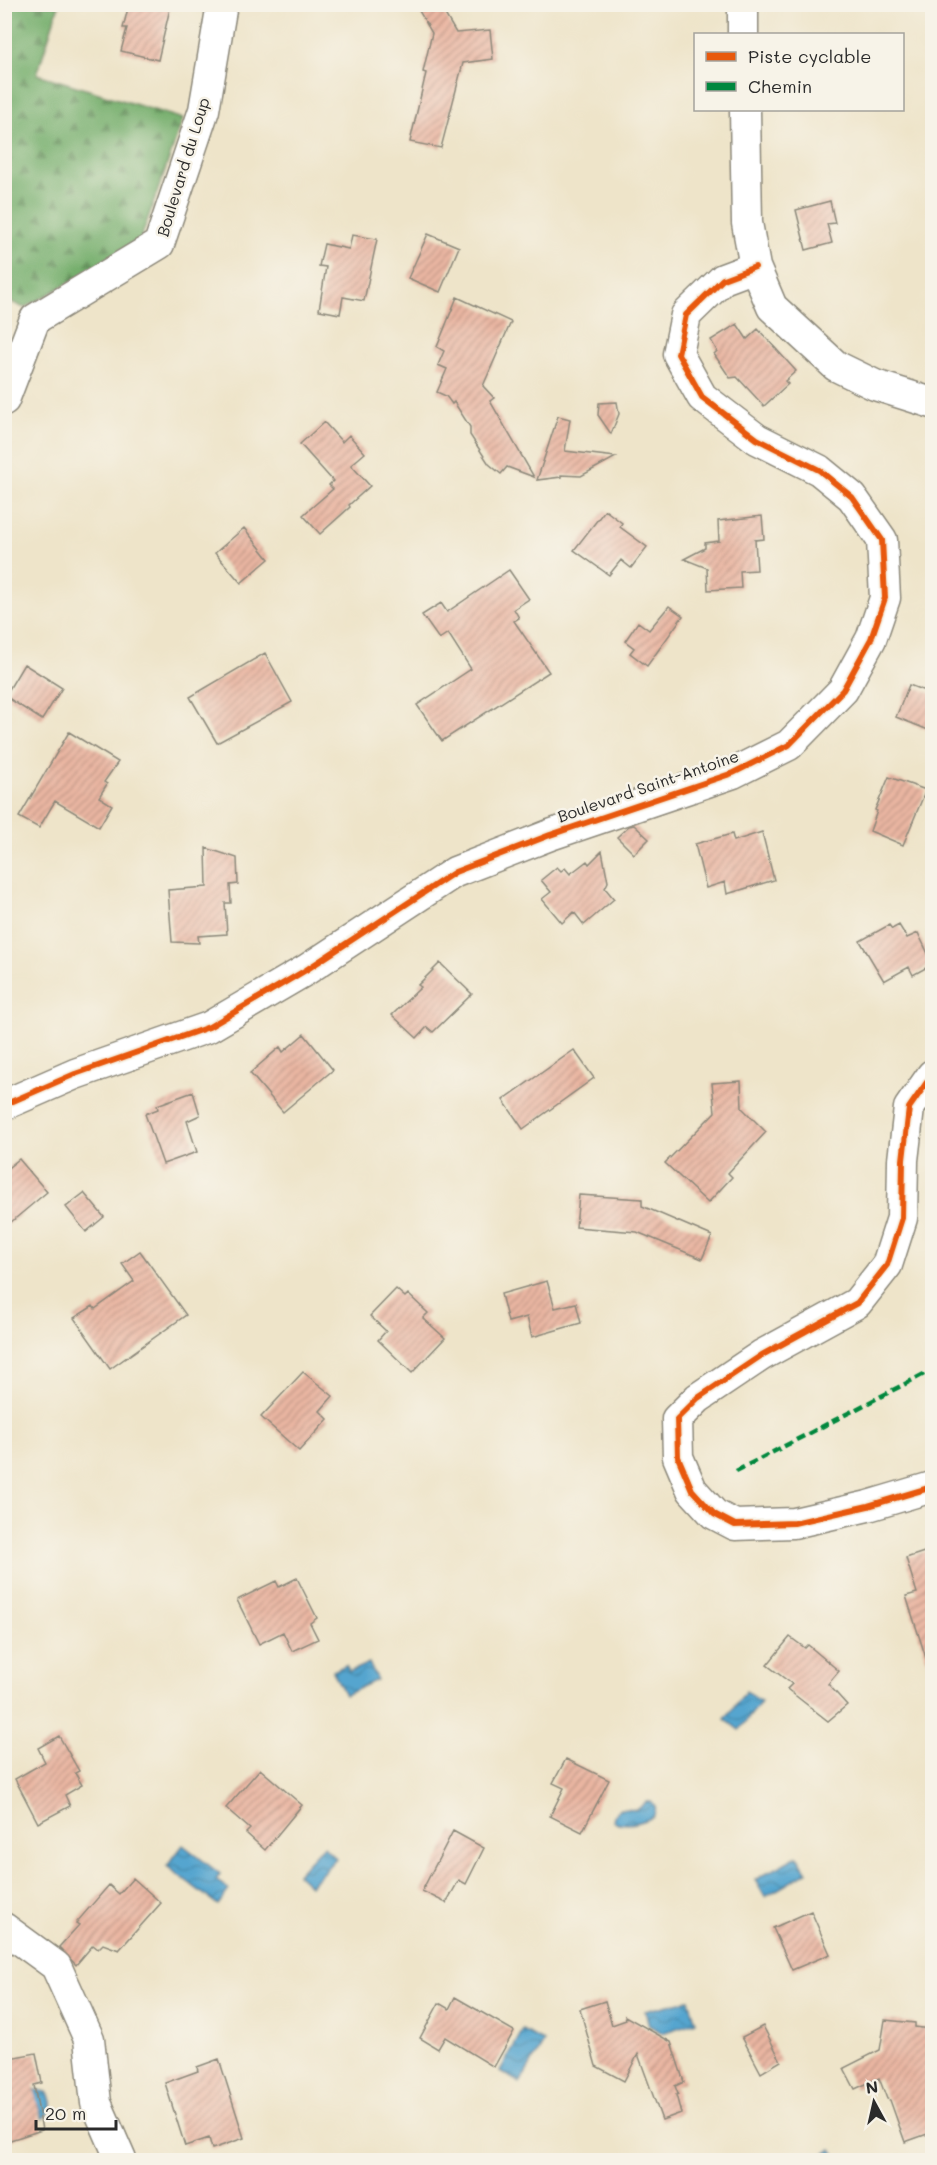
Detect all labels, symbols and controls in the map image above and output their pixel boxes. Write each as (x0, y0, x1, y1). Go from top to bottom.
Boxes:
legend (694, 33, 904, 111)
text: Piste cyclable (748, 44, 872, 68)
text: Chemin (748, 74, 812, 98)
street label: Boulevard du Loup (151, 95, 214, 239)
street label: Boulevard Saint-Antoine (554, 745, 741, 826)
north arrow (844, 2072, 904, 2132)
text: N (864, 2075, 879, 2098)
scale bar (36, 2093, 116, 2131)
text: 20 m (45, 2101, 86, 2125)

